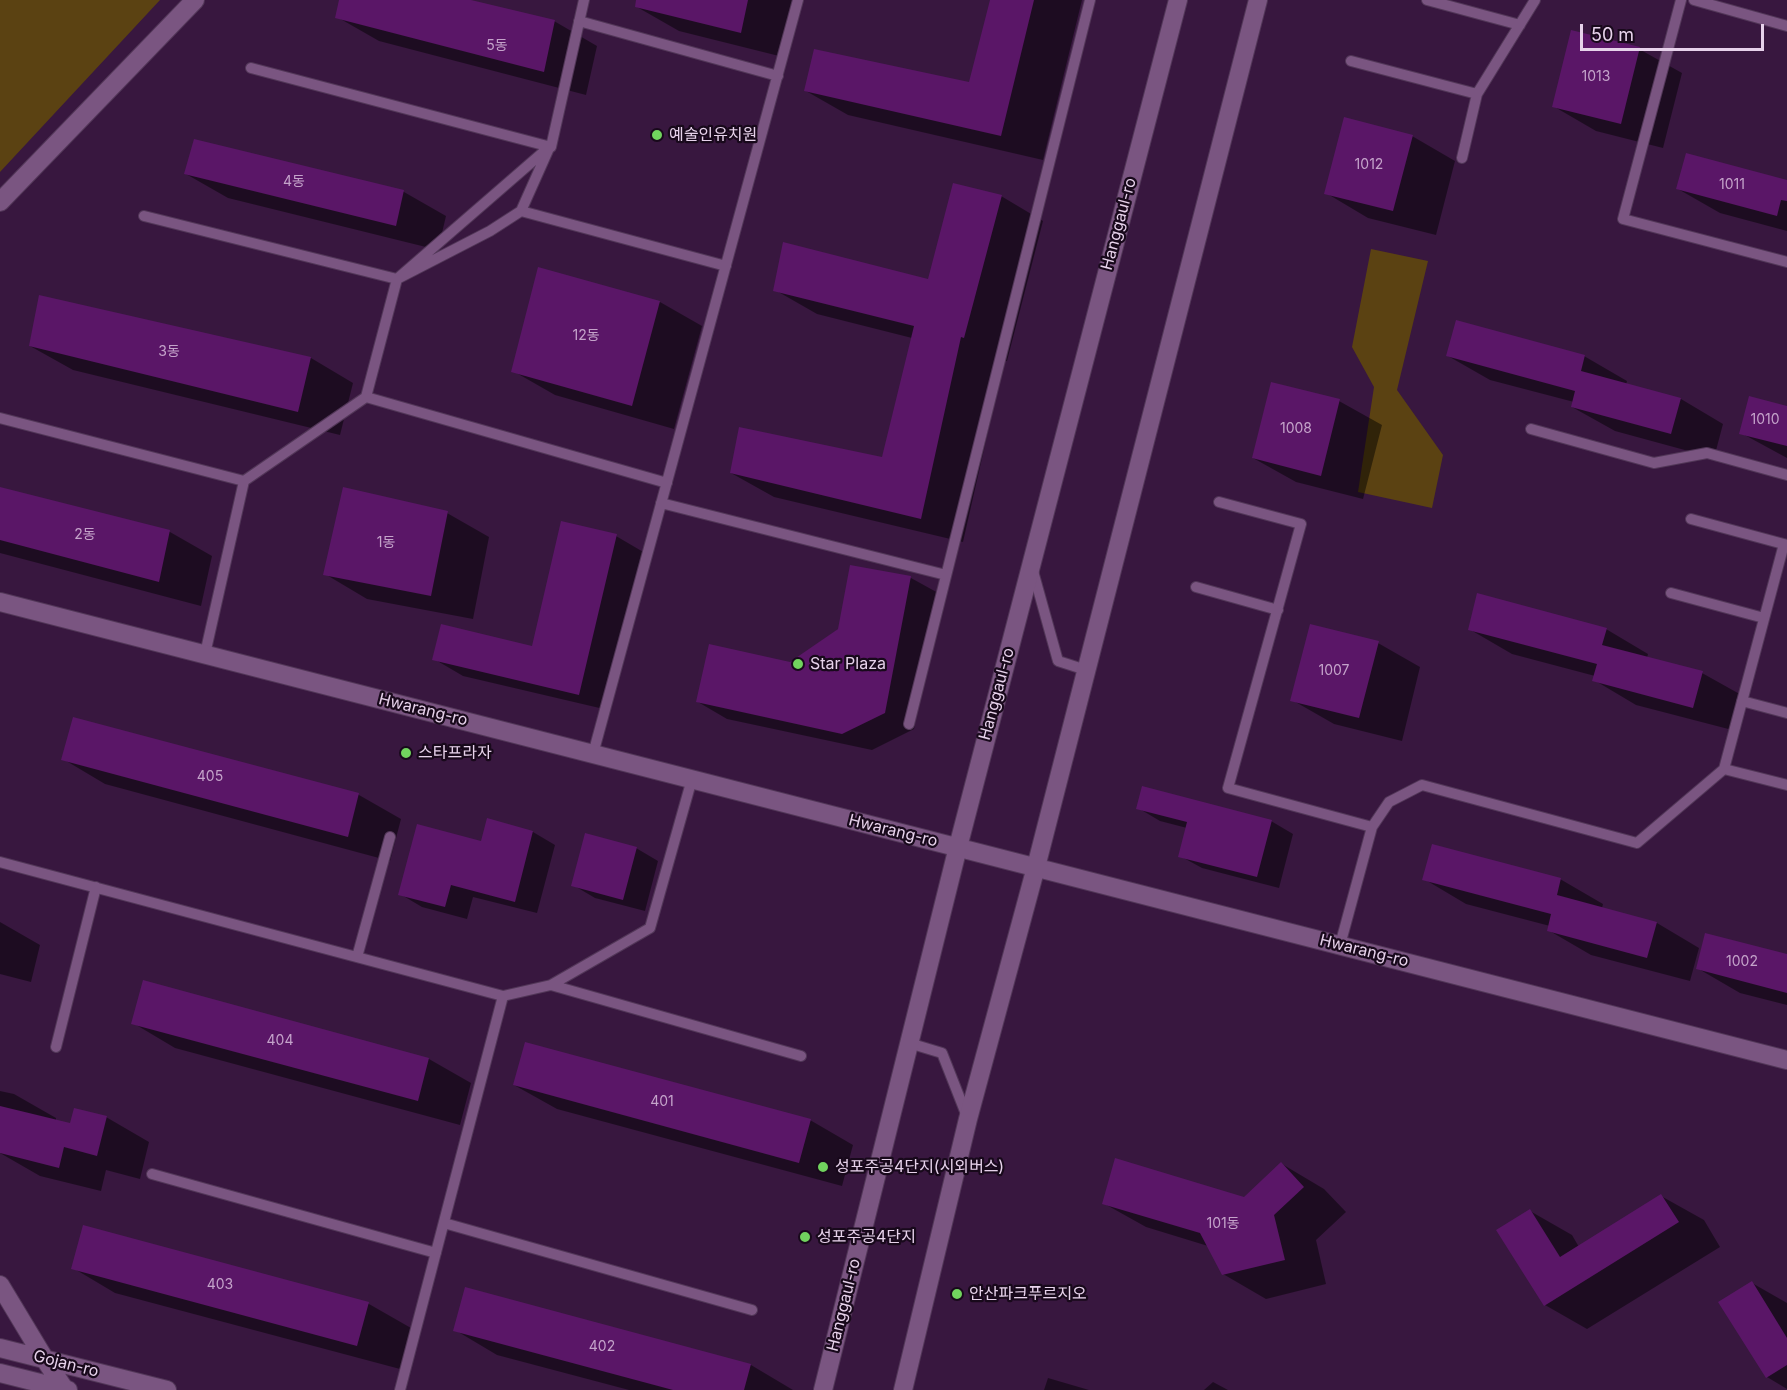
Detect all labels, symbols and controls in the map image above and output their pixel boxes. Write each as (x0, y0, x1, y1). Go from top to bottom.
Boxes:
scale bar (1583, 12, 1768, 50)
text: 50 m (1591, 24, 1634, 45)
house number: 5동 (486, 38, 508, 54)
house number: 1013 (1582, 69, 1610, 85)
place label: 예술인유치원 (669, 125, 757, 145)
marker: 예술인유치원 (650, 128, 664, 142)
house number: 1012 (1355, 157, 1383, 173)
house number: 4동 (283, 174, 305, 190)
street label: Hanggaul-ro (1097, 176, 1141, 272)
house number: 1011 (1719, 177, 1745, 193)
house number: 12동 (572, 328, 600, 344)
house number: 3동 (158, 344, 180, 360)
house number: 1010 (1750, 412, 1780, 428)
house number: 1008 (1280, 421, 1312, 437)
house number: 2동 (74, 527, 96, 543)
house number: 1동 (377, 535, 395, 551)
street label: Hanggaul-ro (975, 646, 1019, 742)
place label: Star Plaza (810, 654, 886, 674)
marker: Star Plaza (791, 657, 805, 671)
house number: 1007 (1318, 663, 1350, 679)
street label: Hwarang-ro (377, 690, 469, 730)
place label: 스타프라자 (418, 743, 492, 763)
marker: 스타프라자 (399, 746, 413, 760)
house number: 405 (197, 769, 223, 785)
street label: Hwarang-ro (847, 811, 939, 851)
street label: Hwarang-ro (1318, 931, 1410, 971)
house number: 1002 (1726, 954, 1758, 970)
house number: 404 (267, 1033, 293, 1049)
house number: 401 (650, 1094, 674, 1110)
place label: 성포주공4단지(시외버스) (835, 1157, 1004, 1177)
marker: 성포주공4단지(시외버스) (816, 1160, 830, 1174)
house number: 101동 (1206, 1216, 1240, 1232)
place label: 성포주공4단지 (817, 1227, 916, 1247)
marker: 성포주공4단지 (798, 1230, 812, 1244)
street label: Hanggaul-ro (823, 1257, 865, 1353)
house number: 403 (207, 1277, 233, 1293)
place label: 안산파크푸르지오 (969, 1284, 1087, 1304)
marker: 안산파크푸르지오 (950, 1287, 964, 1301)
house number: 402 (589, 1339, 615, 1355)
street label: Gojan-ro (31, 1347, 101, 1381)

